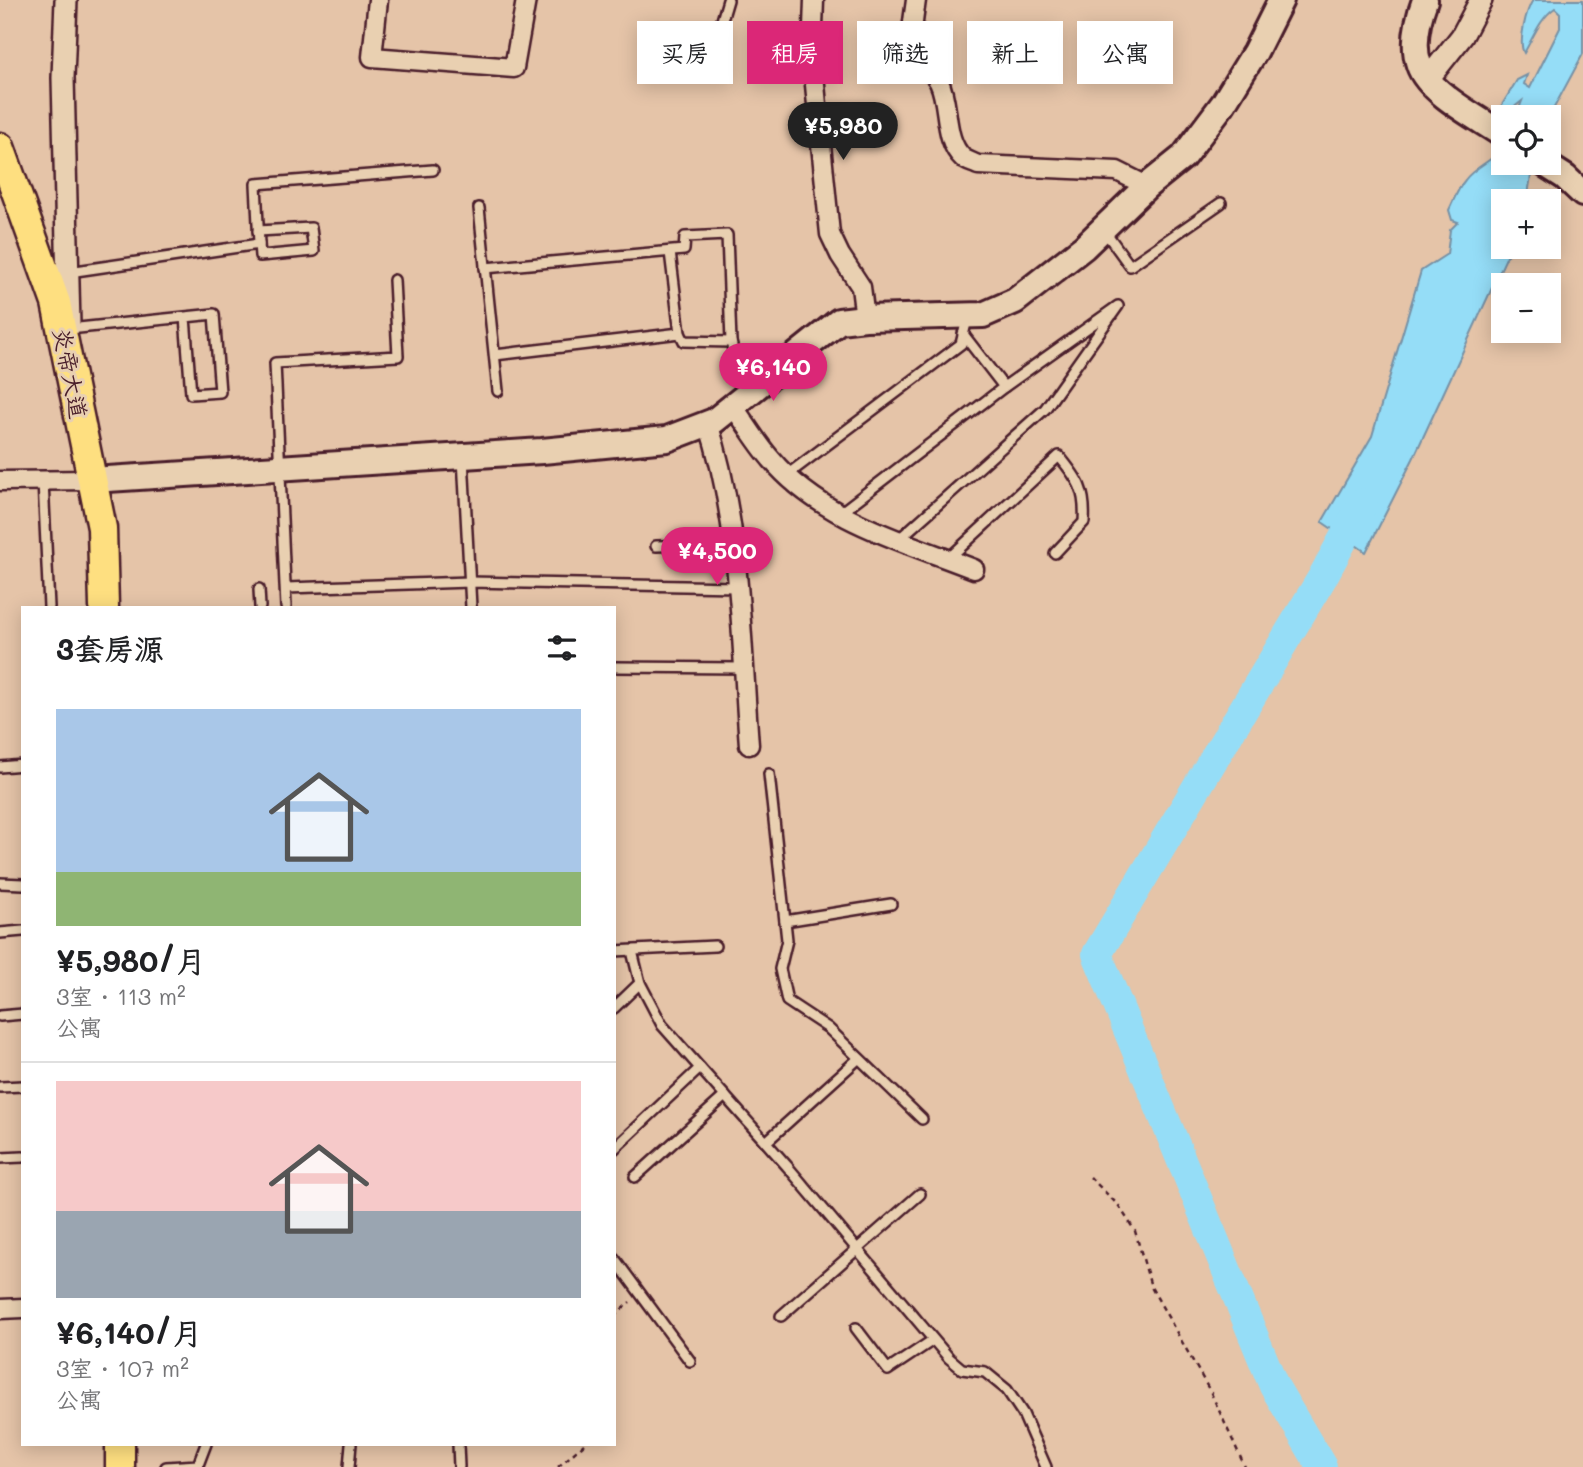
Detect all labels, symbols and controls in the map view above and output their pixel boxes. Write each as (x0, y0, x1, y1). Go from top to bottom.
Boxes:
chip: 买房 (637, 21, 733, 84)
chip: 租房 (747, 21, 843, 84)
chip: 筛选 (857, 21, 953, 84)
chip: 新上 (967, 21, 1063, 84)
chip: 公寓 (1077, 21, 1173, 84)
pin: ¥5,980 (786, 102, 900, 162)
map controls (1491, 105, 1561, 343)
button: locate (1491, 105, 1561, 175)
text: ¥5,980 (804, 110, 882, 140)
button: + (1491, 189, 1561, 259)
button: − (1491, 273, 1561, 343)
street label: 炎帝大道 (47, 325, 95, 421)
pin: ¥6,140 (716, 344, 830, 403)
text: ¥6,140 (735, 351, 811, 381)
pin: ¥4,500 (660, 528, 774, 587)
text: ¥4,500 (677, 535, 757, 565)
text: 3套房源 (56, 628, 164, 668)
icon: filters (543, 629, 581, 667)
icon: home (256, 754, 382, 880)
text: ¥5,980/月 (56, 940, 206, 980)
text: 3室 · 113 m² (56, 981, 186, 1011)
text: 公寓 (56, 1012, 102, 1042)
icon: home (256, 1126, 382, 1252)
text: ¥6,140/月 (56, 1312, 202, 1352)
text: 3室 · 107 m² (56, 1353, 189, 1383)
text: 公寓 (56, 1384, 102, 1414)

